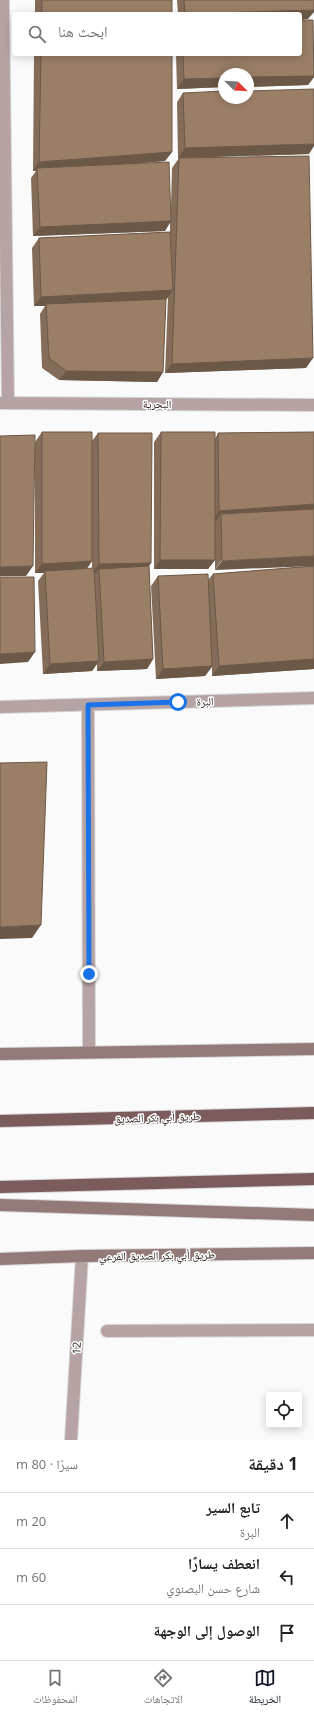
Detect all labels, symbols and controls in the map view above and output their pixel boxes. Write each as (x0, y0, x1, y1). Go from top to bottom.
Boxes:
search box (12, 12, 302, 56)
text: ابحث هنا (58, 21, 108, 41)
icon: search (26, 23, 48, 45)
north arrow (218, 68, 254, 104)
street label: البحرية (143, 396, 171, 411)
route start (169, 693, 187, 711)
street label: البرة (196, 693, 214, 709)
route end (80, 965, 98, 983)
street label: طريق أبي بكر الصديق (114, 1108, 200, 1128)
street label: طريق أبي بكر الصديق الفرعي (99, 1246, 215, 1265)
street label: 12 (68, 1341, 84, 1355)
map controls (266, 1392, 302, 1428)
button: locate (266, 1392, 302, 1428)
text: 1 دقيقة (248, 1452, 298, 1475)
text: سيرًا · 80 m (16, 1455, 78, 1473)
text: تابع السير (206, 1497, 260, 1517)
icon: ahead (276, 1510, 298, 1532)
text: 20 m (16, 1512, 46, 1530)
text: البرة (240, 1523, 260, 1541)
text: انعطف يسارًا (188, 1553, 260, 1573)
icon: left (276, 1566, 298, 1588)
text: 60 m (16, 1568, 46, 1586)
text: شارع حسن البصنوي (166, 1579, 260, 1597)
text: الوصول إلى الوجهة (154, 1620, 260, 1640)
icon: arrive (276, 1622, 298, 1644)
tab: المحفوظات (33, 1667, 78, 1710)
tab: الاتجاهات (144, 1667, 183, 1710)
tab: الخريطة (249, 1667, 281, 1710)

